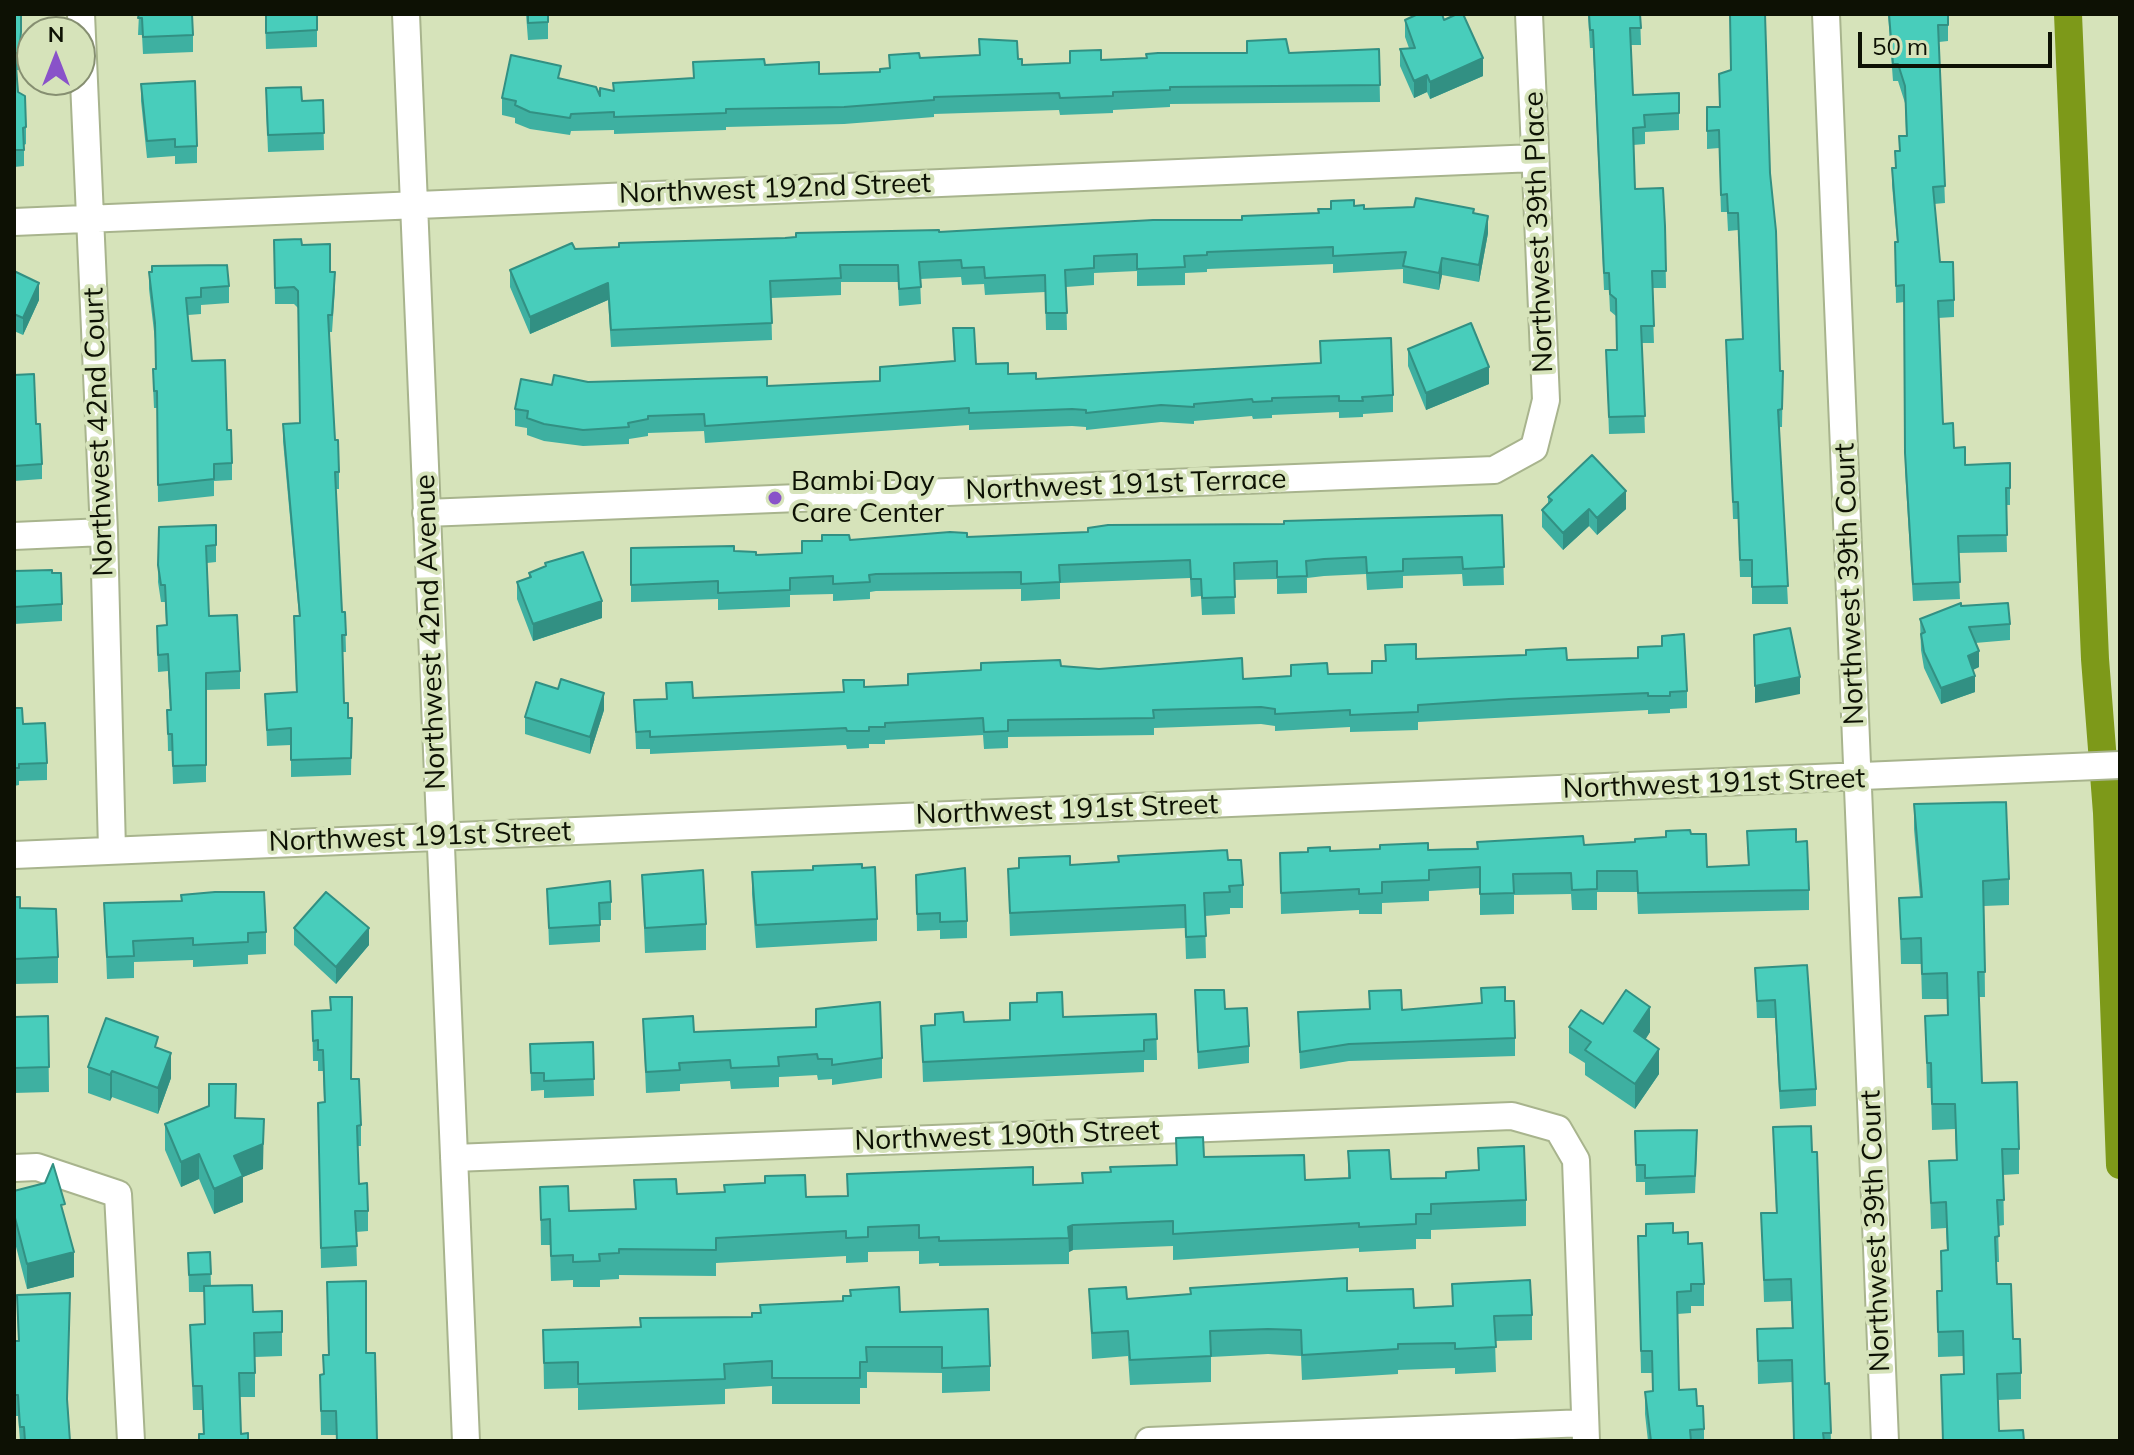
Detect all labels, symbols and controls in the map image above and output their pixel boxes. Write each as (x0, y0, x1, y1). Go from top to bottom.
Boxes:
north arrow (16, 16, 96, 96)
scale bar (1862, 16, 2056, 66)
text: N (48, 20, 64, 48)
text: 50 m (1872, 31, 1928, 61)
street label: Northwest 39th Place (1517, 91, 1561, 373)
street label: Northwest 192nd Street (618, 167, 932, 211)
street label: Northwest 42nd Court (77, 287, 121, 577)
street label: Northwest 39th Court (1828, 442, 1872, 726)
street label: Northwest 191st Terrace (965, 463, 1287, 507)
place label: Bambi Day Care Center (791, 465, 944, 531)
street label: Northwest 42nd Avenue (409, 474, 453, 790)
marker: Bambi Day Care Center (766, 489, 784, 507)
street label: Northwest 191st Street (1562, 762, 1866, 806)
street label: Northwest 191st Street (915, 788, 1219, 832)
street label: Northwest 191st Street (268, 815, 572, 859)
street label: Northwest 39th Court (1854, 1089, 1898, 1373)
street label: Northwest 190th Street (854, 1114, 1160, 1158)

